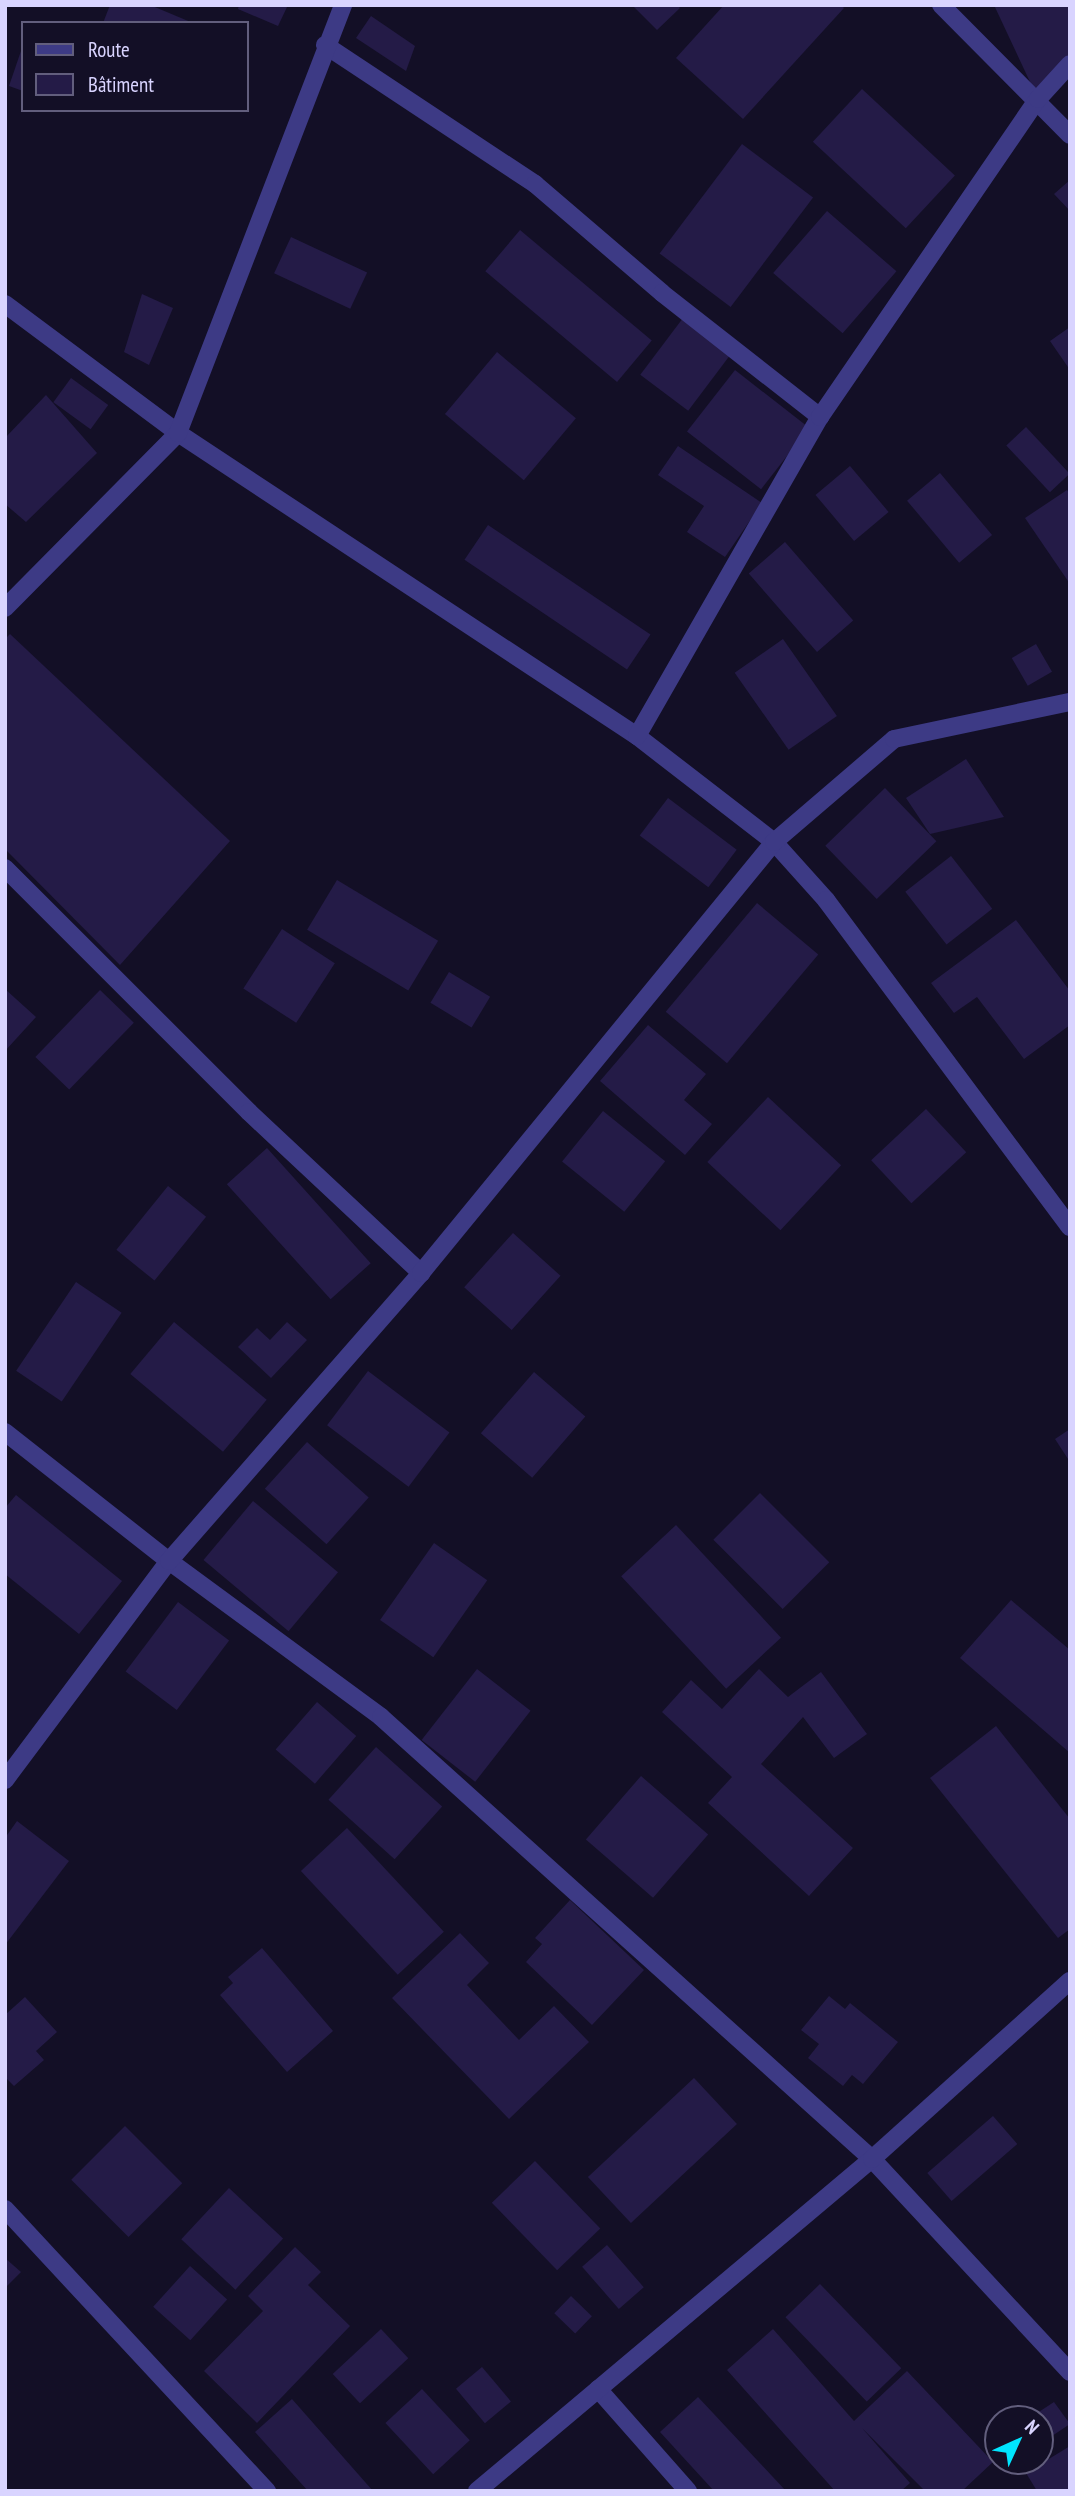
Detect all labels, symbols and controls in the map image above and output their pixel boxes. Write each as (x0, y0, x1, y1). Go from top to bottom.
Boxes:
legend (21, 21, 248, 112)
text: Route (88, 36, 130, 63)
text: Bâtiment (88, 71, 154, 98)
north arrow (984, 2405, 1054, 2475)
text: N (1020, 2414, 1045, 2439)

